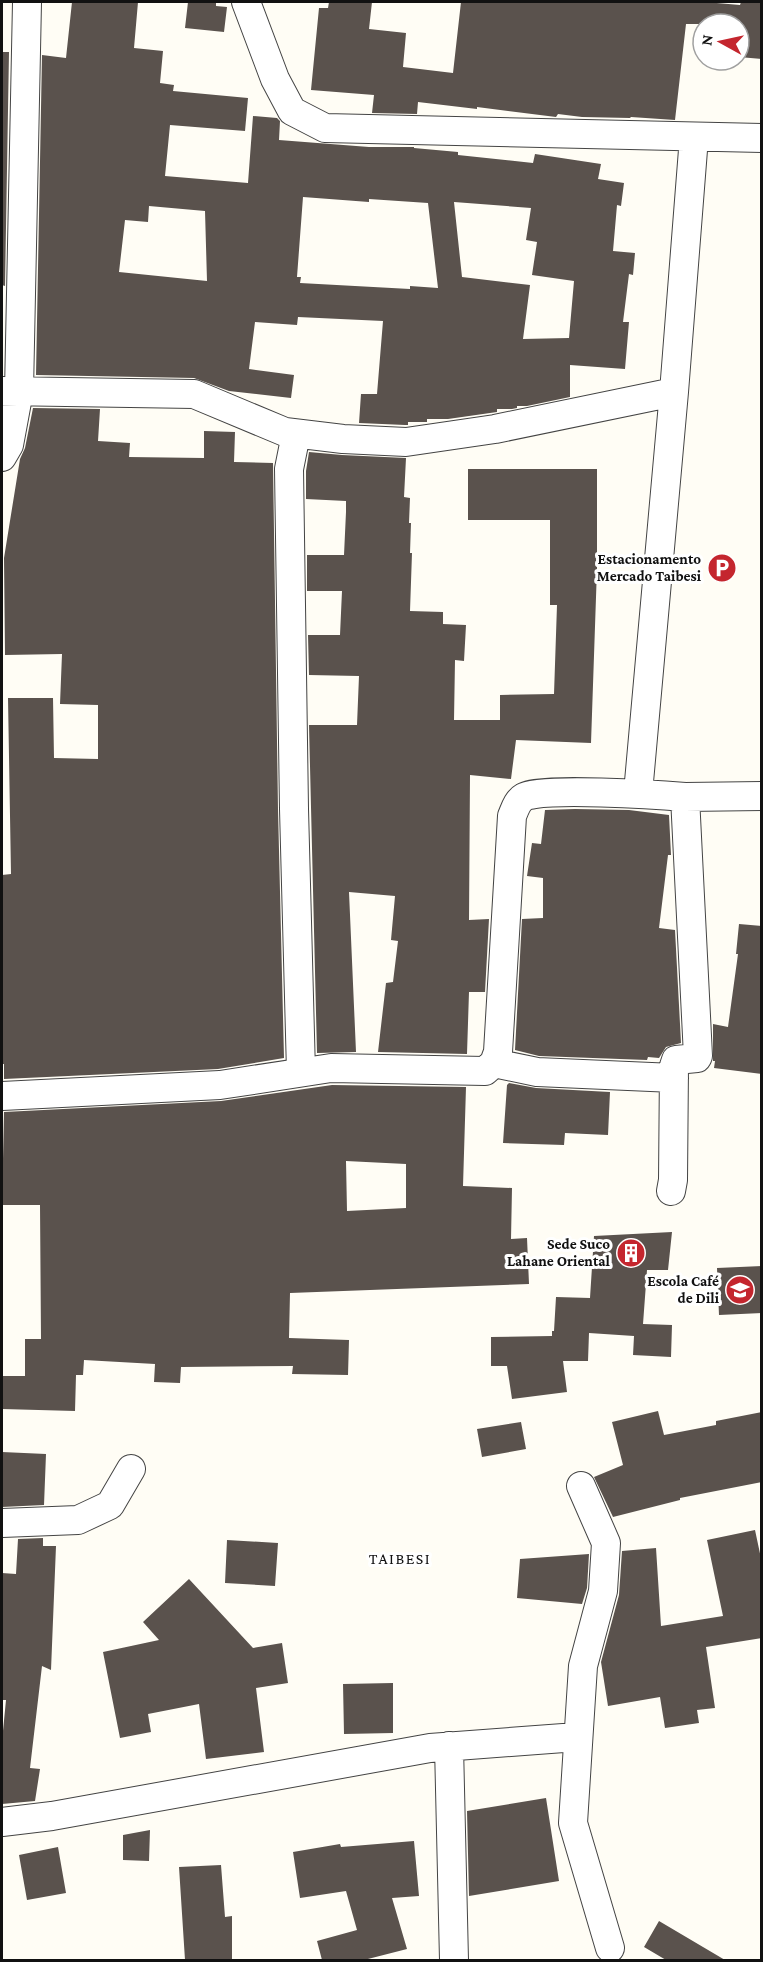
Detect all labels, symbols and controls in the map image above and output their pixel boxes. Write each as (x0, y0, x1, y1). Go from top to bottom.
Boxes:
north arrow (691, 12, 751, 72)
text: N (697, 33, 716, 47)
place label: Estacionamento Mercado Taibesi (597, 551, 702, 584)
parking icon: Estacionamento Mercado Taibesi (706, 552, 738, 584)
place label: Sede Suco Lahane Oriental (507, 1236, 611, 1269)
building icon: Sede Suco Lahane Oriental (615, 1237, 647, 1269)
place label: Escola Café de Dili (647, 1273, 720, 1306)
school or university icon: Escola Café de Dili (724, 1274, 756, 1306)
district label: TAIBESI (369, 1550, 431, 1567)

